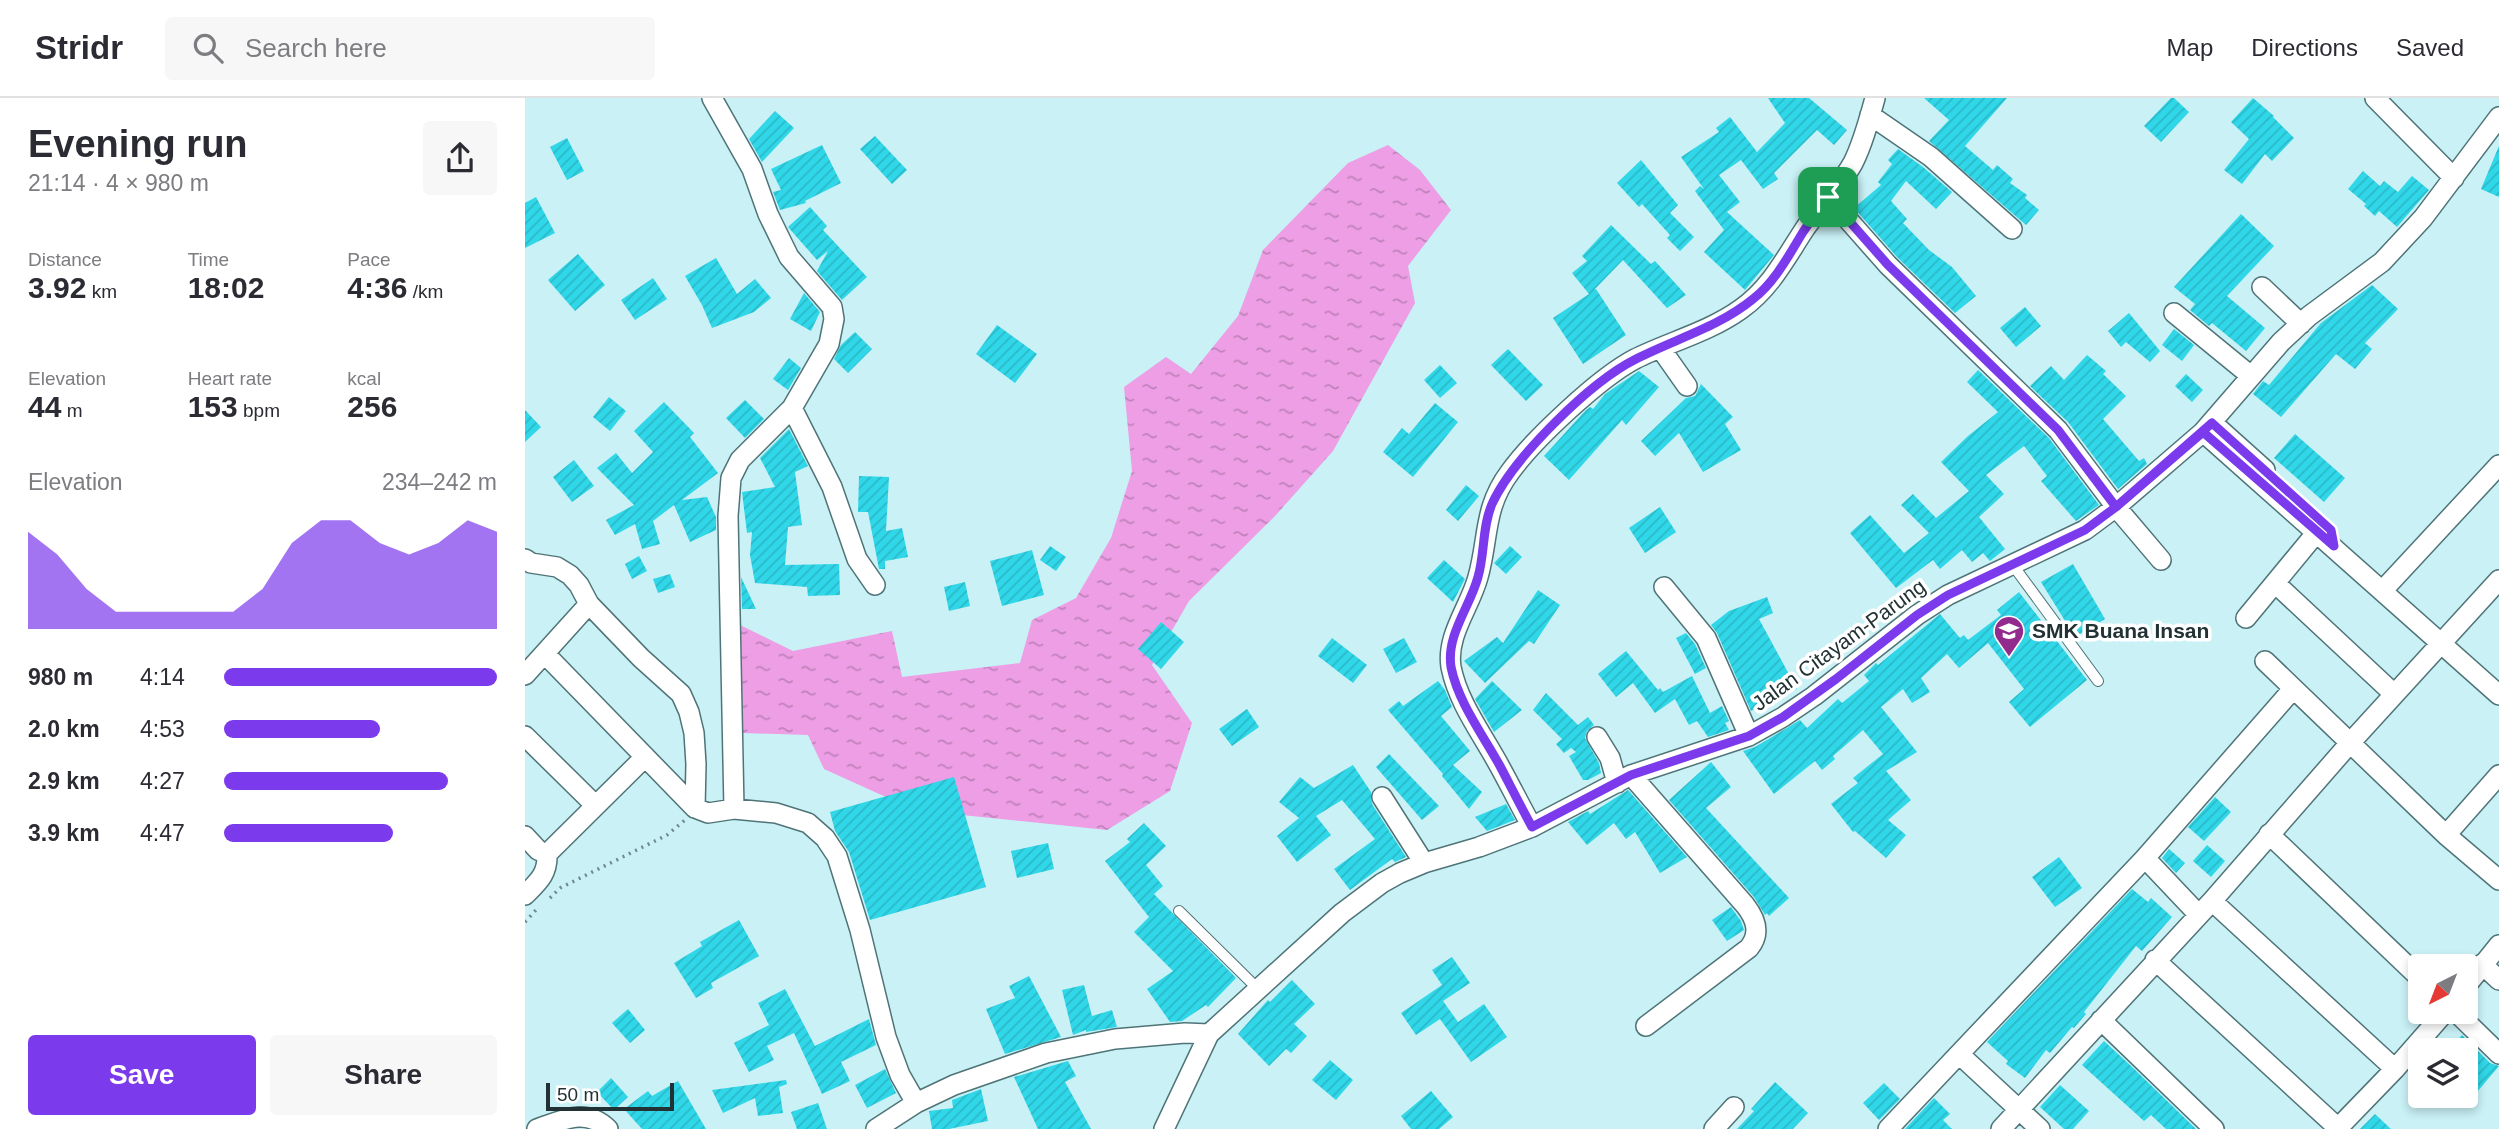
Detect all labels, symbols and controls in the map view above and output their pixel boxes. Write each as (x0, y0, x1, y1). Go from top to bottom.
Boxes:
search box (165, 17, 655, 80)
text: Stridr (35, 29, 123, 66)
icon: search (189, 29, 227, 67)
text: Search here (245, 33, 387, 63)
text: Map (2167, 34, 2213, 61)
text: Directions (2251, 34, 2358, 61)
text: Saved (2396, 34, 2464, 61)
button: share (423, 121, 497, 195)
text: Evening run (28, 123, 248, 165)
pin (1798, 167, 1858, 227)
text: 21:14 · 4 × 980 m (28, 170, 209, 196)
icon: arrive (1809, 178, 1847, 216)
text: Distance (28, 249, 102, 270)
text: Time (188, 249, 229, 270)
text: Pace (347, 249, 391, 270)
text: 3.92 (28, 271, 86, 304)
text: 18:02 (188, 271, 264, 304)
text: 4:36 (347, 271, 407, 304)
text: km (86, 281, 117, 302)
text: /km (407, 281, 443, 302)
text: Elevation (28, 368, 106, 389)
text: Heart rate (188, 368, 272, 389)
text: kcal (347, 368, 381, 389)
text: 44 (28, 390, 61, 423)
text: 153 (188, 390, 238, 423)
text: 256 (347, 390, 397, 423)
text: m (61, 400, 82, 421)
text: bpm (238, 400, 280, 421)
text: Elevation (28, 469, 123, 495)
text: 234–242 m (382, 469, 497, 495)
street label: Jalan Citayam-Parung (1748, 574, 1930, 715)
school or university icon: SMK Buana Insan (1992, 614, 2026, 658)
place label: SMK Buana Insan (2032, 619, 2209, 642)
text: 980 m (28, 664, 93, 690)
text: 4:14 (140, 664, 185, 690)
text: 2.0 km (28, 716, 100, 742)
text: 4:53 (140, 716, 185, 742)
text: 2.9 km (28, 768, 100, 794)
text: 4:27 (140, 768, 185, 794)
text: 3.9 km (28, 820, 100, 846)
text: 4:47 (140, 820, 185, 846)
north arrow (2408, 954, 2478, 1024)
map controls (2408, 954, 2478, 1108)
button: Save (28, 1035, 256, 1115)
button: Share (270, 1035, 497, 1115)
button: layers (2408, 1038, 2478, 1108)
scale bar (546, 1080, 674, 1112)
text: 50 m (557, 1084, 599, 1105)

